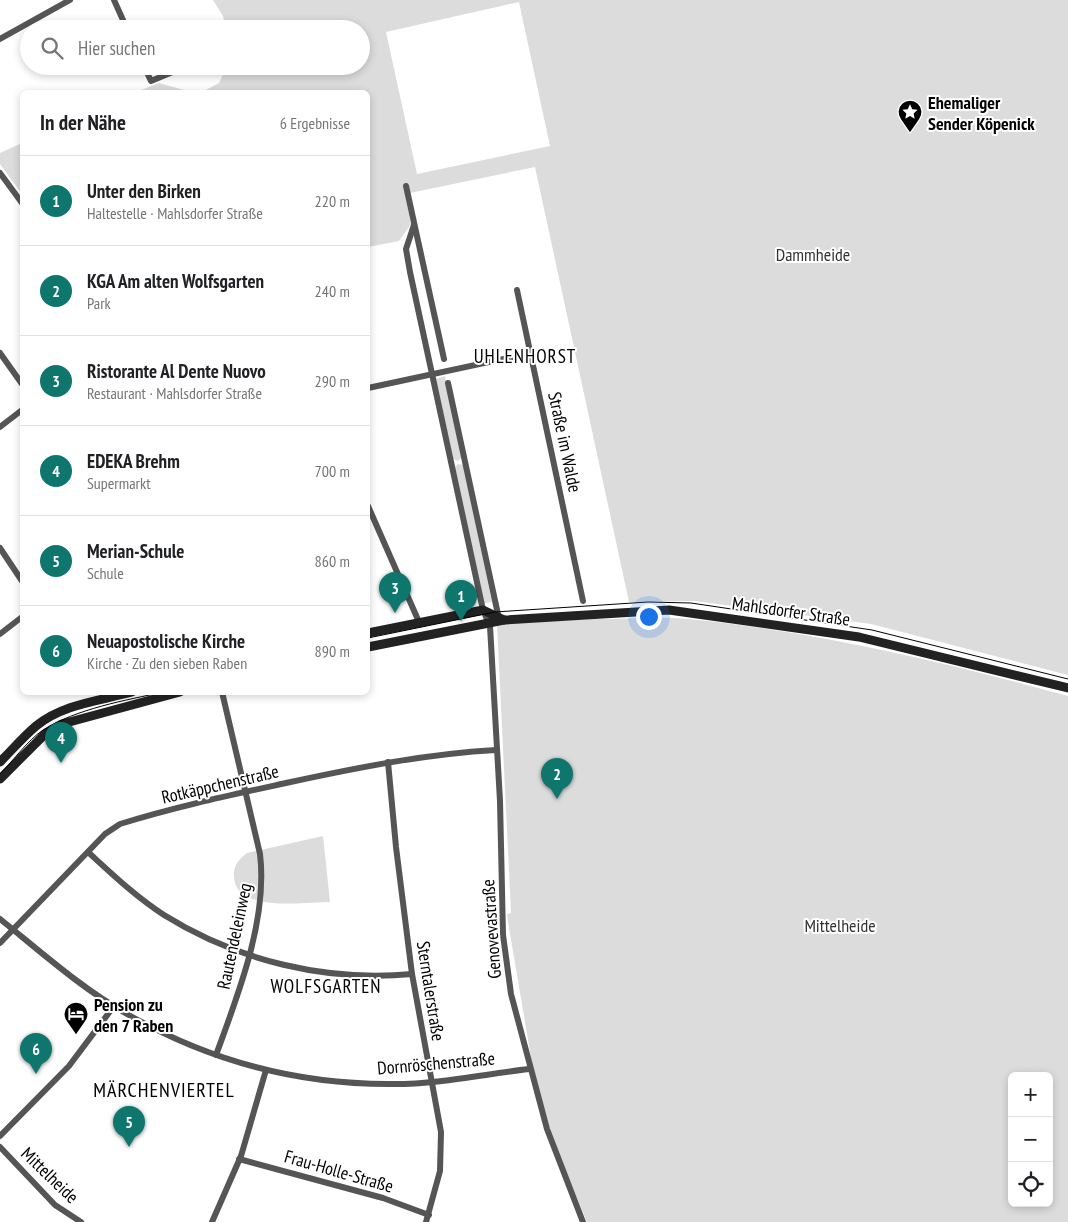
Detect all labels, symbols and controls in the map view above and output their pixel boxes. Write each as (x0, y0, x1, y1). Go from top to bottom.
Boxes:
search box (20, 20, 370, 75)
icon: search (38, 34, 66, 62)
text: Hier suchen (78, 36, 155, 60)
place label: Ehemaliger Sender Köpenick (928, 91, 1035, 135)
place icon: Ehemaliger Sender Köpenick (897, 99, 923, 133)
text: In der Nähe (40, 109, 126, 136)
text: 6 Ergebnisse (280, 113, 350, 133)
text: Unter den Birken (87, 179, 201, 203)
text: 1 (52, 191, 60, 211)
text: 220 m (315, 191, 350, 211)
text: Haltestelle · Mahlsdorfer Straße (87, 203, 263, 223)
park label: Dammheide (776, 243, 850, 266)
text: KGA Am alten Wolfsgarten (87, 269, 264, 293)
text: 2 (52, 281, 60, 301)
text: 240 m (315, 281, 350, 301)
text: Park (87, 293, 111, 313)
district label: UHLENHORST (474, 344, 576, 368)
text: Ristorante Al Dente Nuovo (87, 359, 266, 383)
text: 3 (52, 371, 60, 391)
text: 290 m (315, 371, 350, 391)
text: Restaurant · Mahlsdorfer Straße (87, 383, 262, 403)
street label: Straße im Walde (543, 390, 587, 494)
text: EDEKA Brehm (87, 449, 180, 473)
text: 4 (52, 461, 60, 481)
text: 700 m (315, 461, 350, 481)
text: Supermarkt (87, 473, 151, 493)
text: Merian-Schule (87, 539, 184, 563)
text: 5 (52, 551, 60, 571)
text: 860 m (315, 551, 350, 571)
text: Schule (87, 563, 124, 583)
pin: 3 (379, 572, 411, 613)
pin: 1 (445, 580, 477, 621)
street label: Mahlsdorfer Straße (730, 591, 852, 631)
your location (636, 604, 662, 630)
text: Neuapostolische Kirche (87, 629, 245, 653)
text: 6 (52, 641, 60, 661)
text: 890 m (315, 641, 350, 661)
text: Kirche · Zu den sieben Raben (87, 653, 247, 673)
pin: 4 (45, 722, 77, 763)
pin: 2 (541, 758, 573, 799)
street label: Rotkäppchenstraße (159, 759, 281, 809)
street label: Genovevastraße (476, 879, 506, 979)
street label: Rautendeleinweg (212, 881, 256, 991)
park label: Mittelheide (804, 914, 876, 937)
street label: Sterntalerstraße (412, 939, 450, 1043)
district label: WOLFSGARTEN (270, 974, 382, 998)
place label: Pension zu den 7 Raben (94, 993, 173, 1037)
hotel icon: Pension zu den 7 Raben (63, 1001, 89, 1035)
pin: 6 (20, 1033, 52, 1074)
street label: Dornröschenstraße (376, 1046, 496, 1080)
map controls (1008, 1072, 1053, 1207)
button: + (1008, 1072, 1053, 1117)
district label: MÄRCHENVIERTEL (93, 1077, 235, 1103)
pin: 5 (113, 1106, 145, 1147)
button: − (1008, 1117, 1053, 1162)
street label: Mittelheide (16, 1142, 84, 1208)
street label: Frau-Holle-Straße (282, 1144, 396, 1198)
button: locate (1008, 1162, 1053, 1207)

